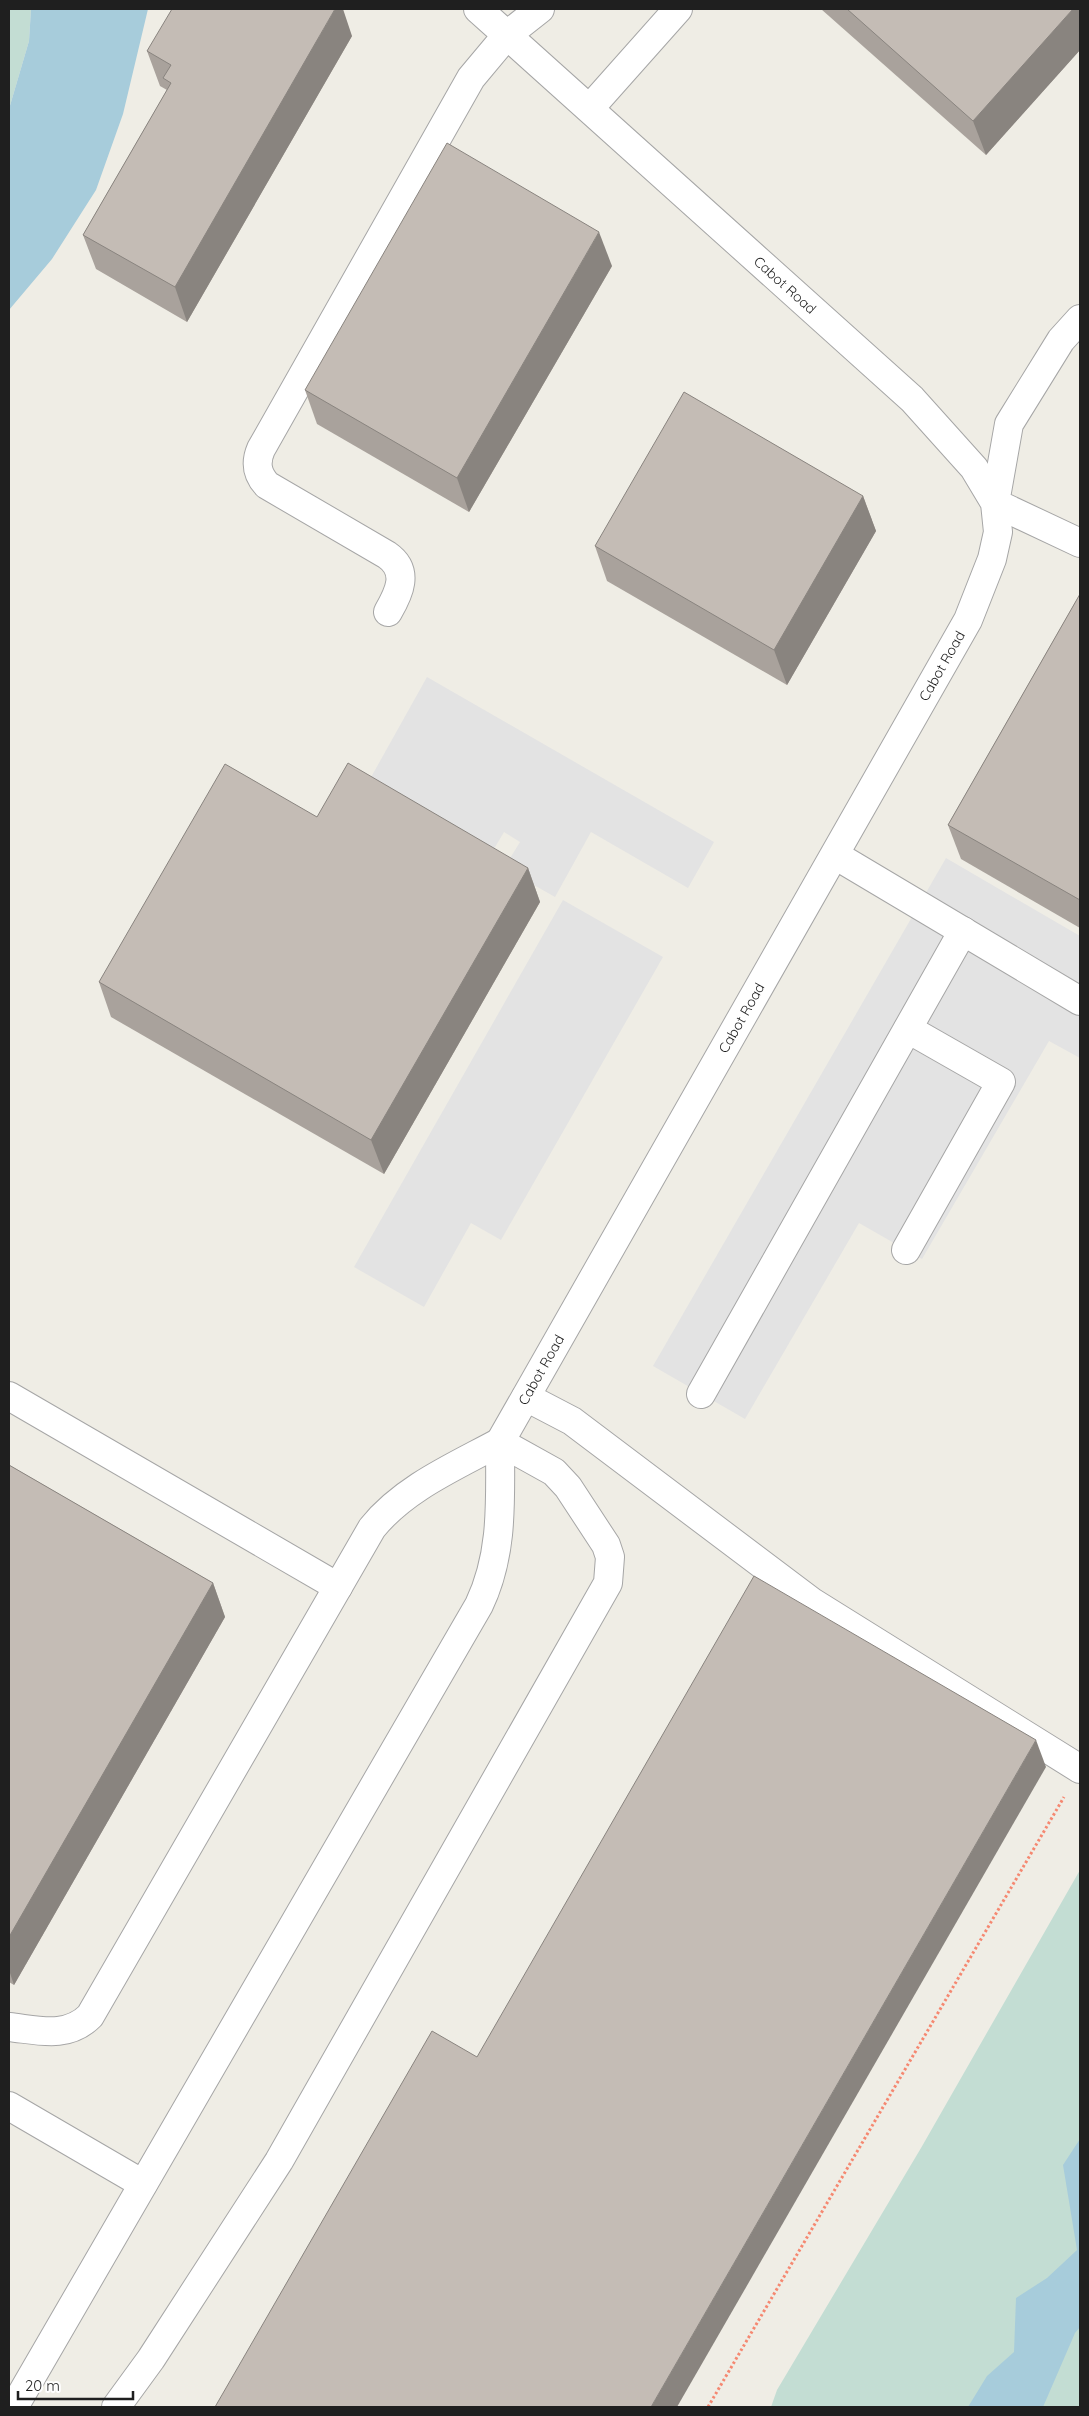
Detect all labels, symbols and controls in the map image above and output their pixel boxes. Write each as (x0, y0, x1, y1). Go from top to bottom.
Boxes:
street label: Cabot Road (750, 252, 820, 318)
street label: Cabot Road (915, 628, 969, 704)
street label: Cabot Road (714, 980, 769, 1056)
street label: Cabot Road (514, 1332, 568, 1408)
scale bar (18, 2368, 132, 2400)
text: 20 m (25, 2376, 60, 2395)

